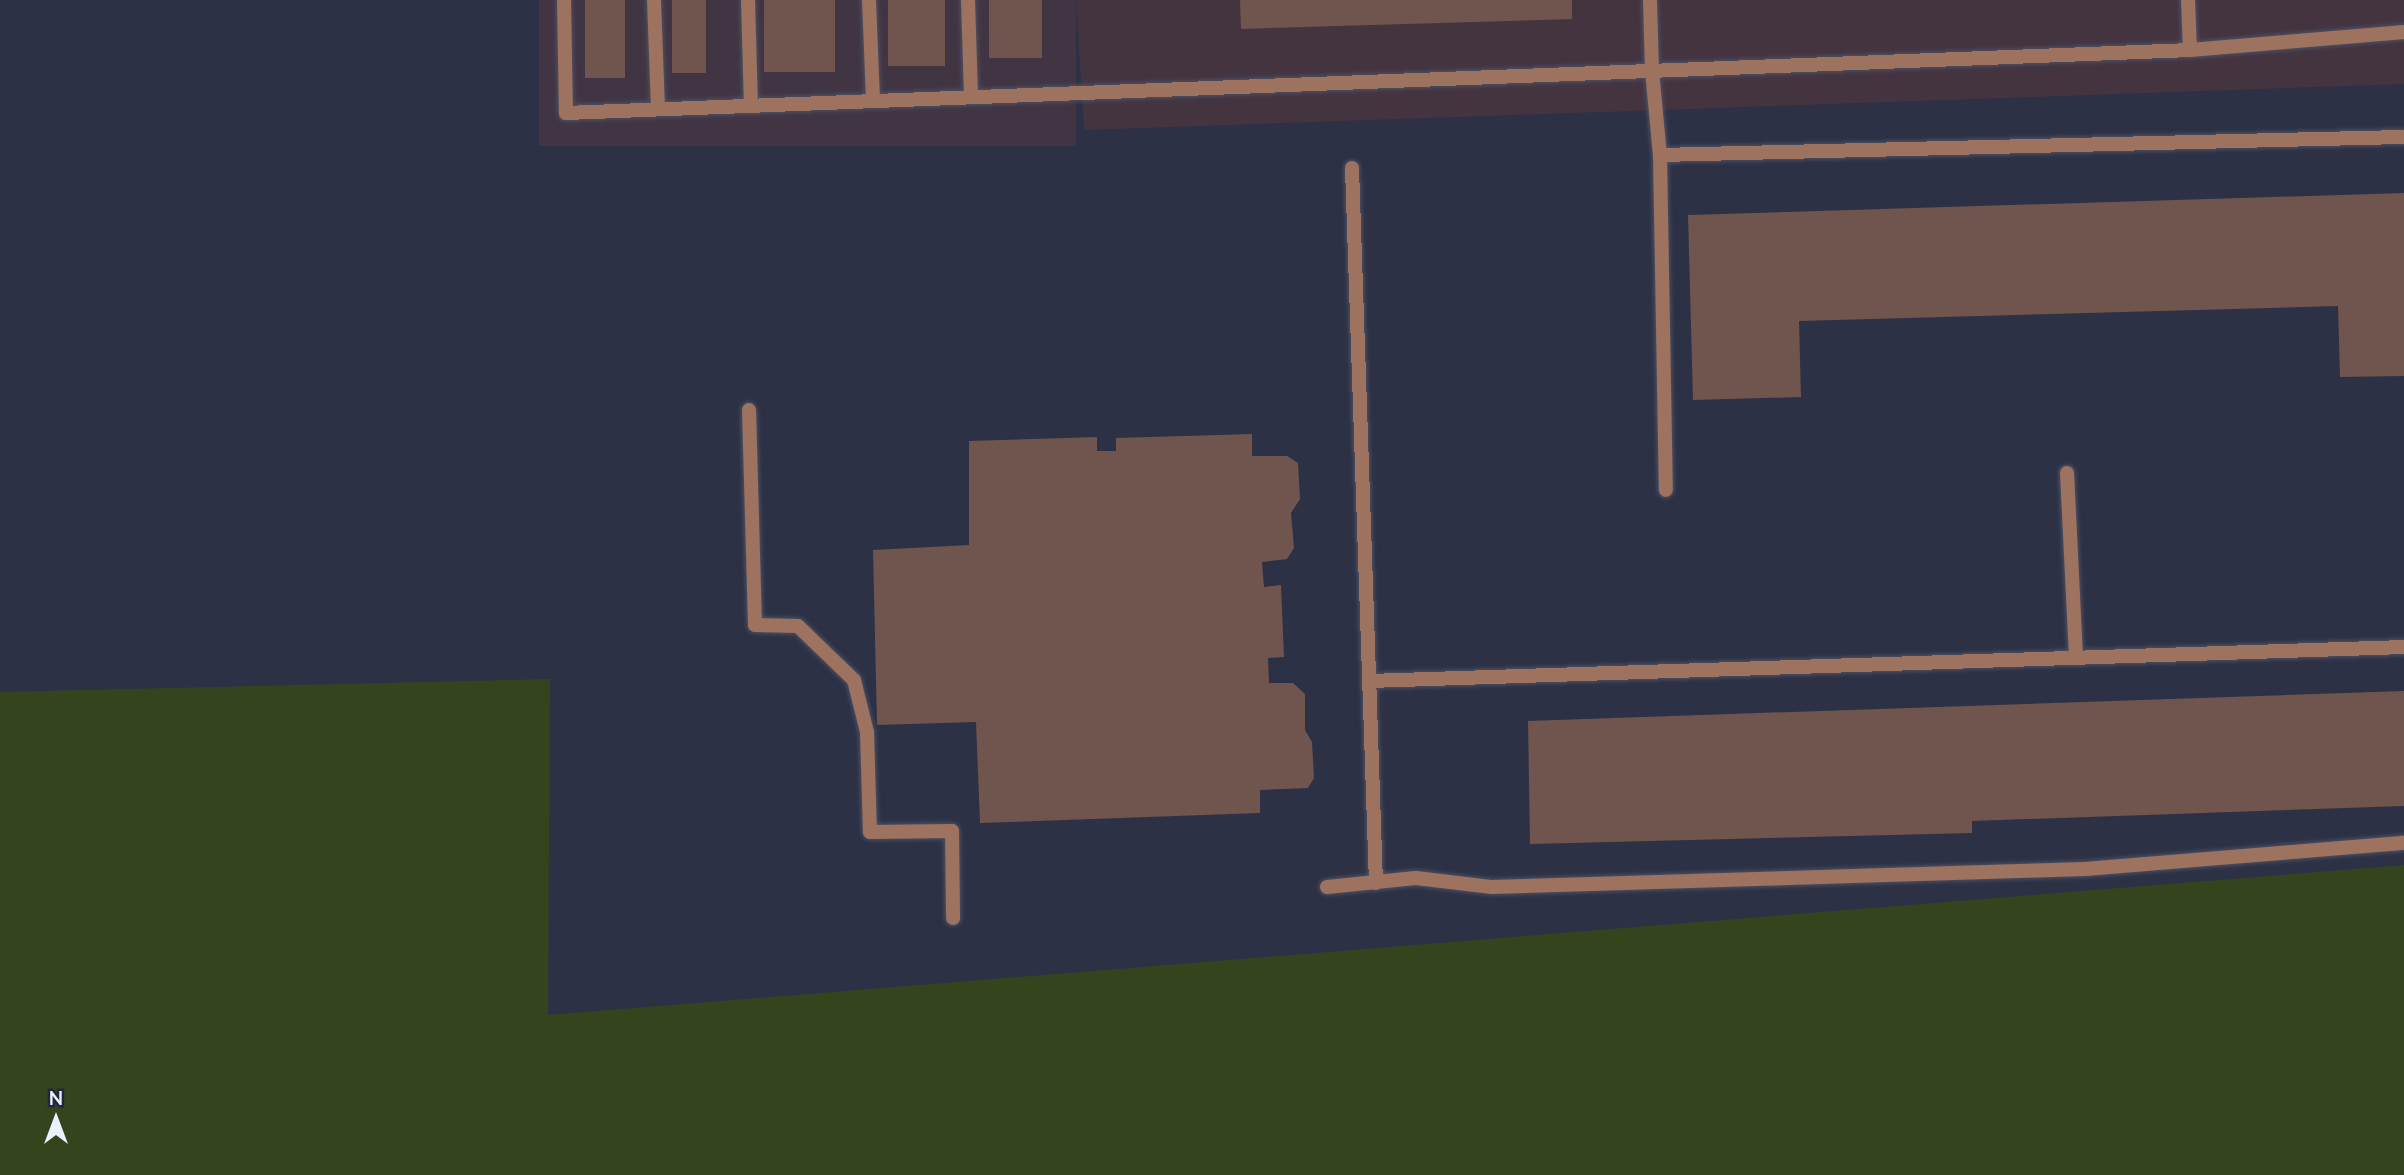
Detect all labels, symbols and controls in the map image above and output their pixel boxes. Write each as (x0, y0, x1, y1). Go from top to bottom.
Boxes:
north arrow (21, 1084, 91, 1154)
text: N (49, 1086, 63, 1110)

